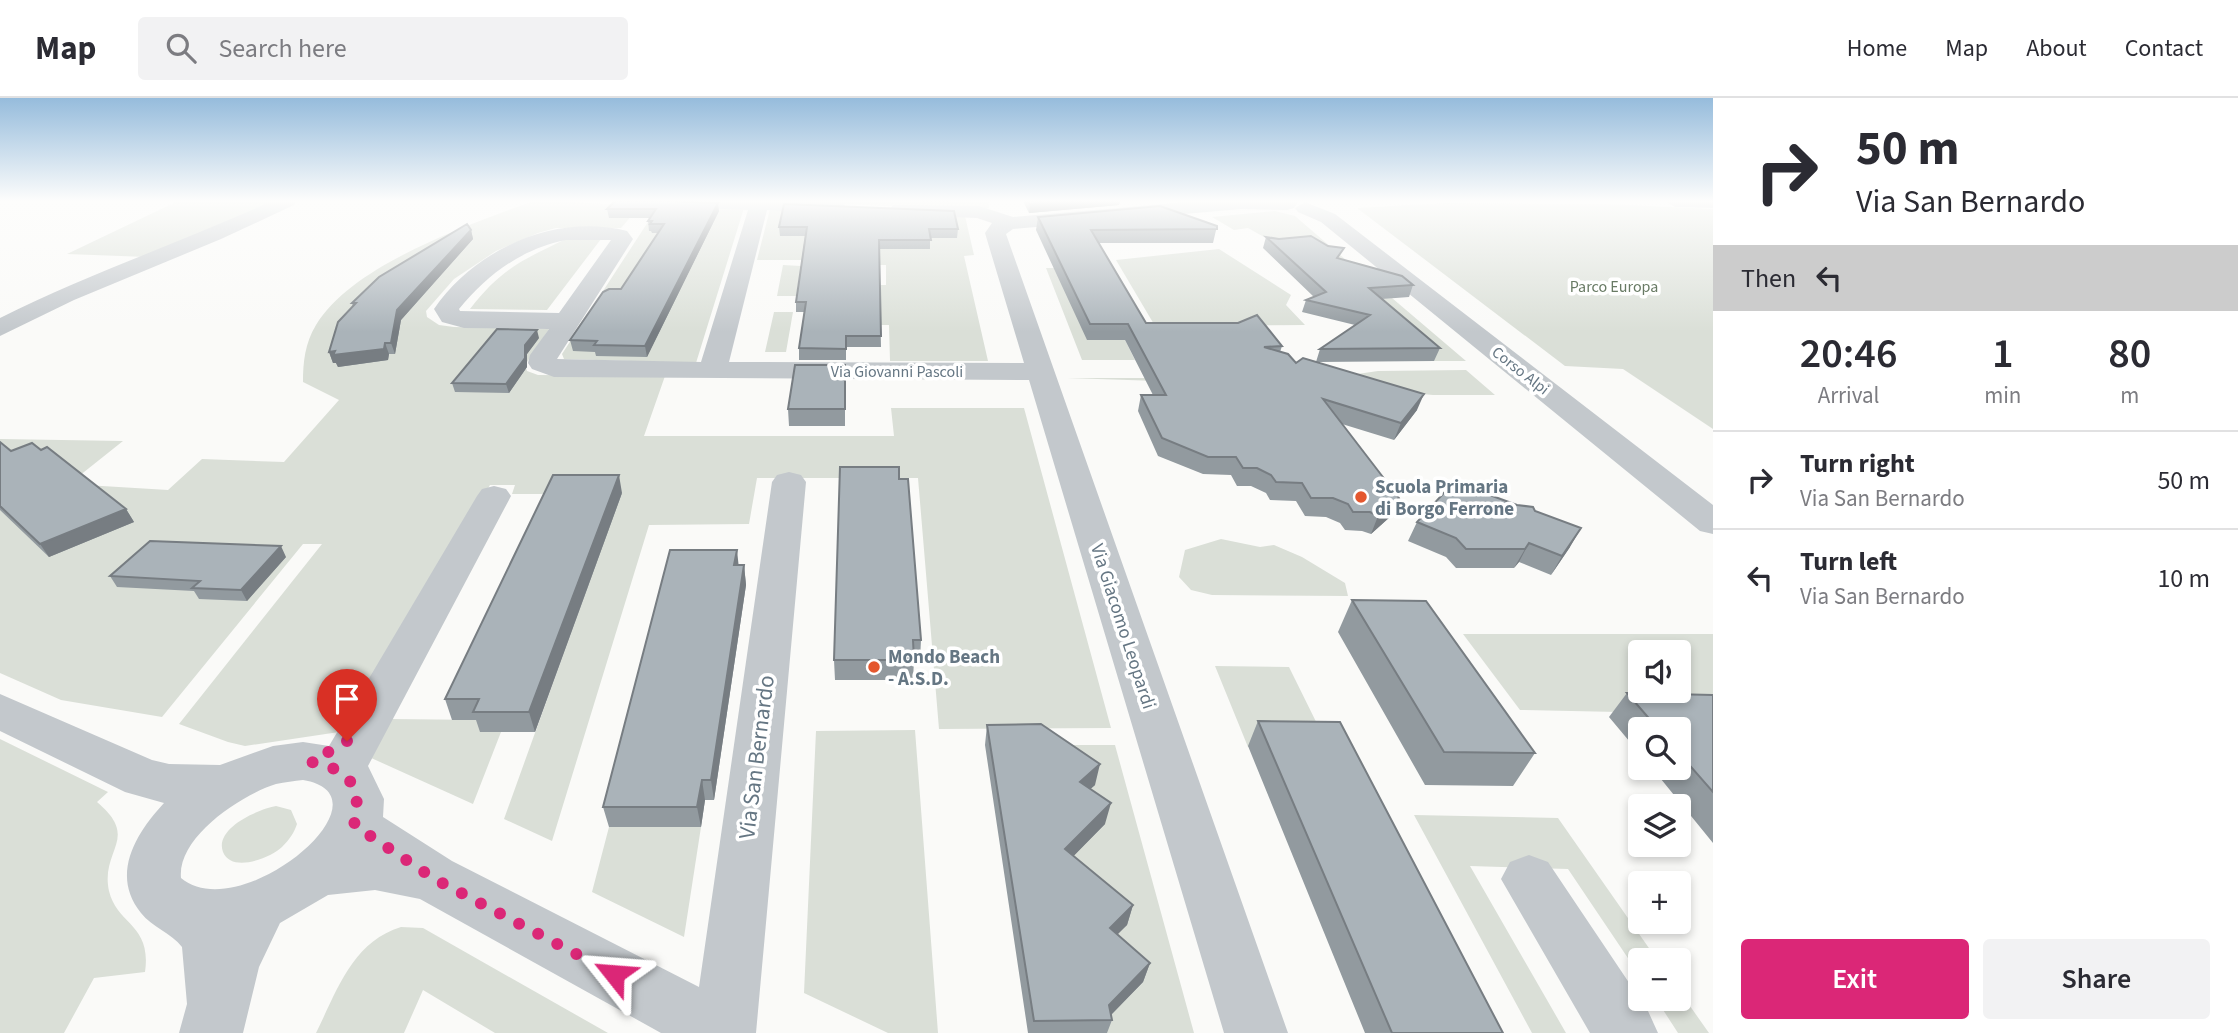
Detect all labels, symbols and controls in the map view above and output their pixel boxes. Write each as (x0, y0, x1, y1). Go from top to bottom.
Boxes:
search box (138, 17, 628, 80)
text: Map (35, 25, 96, 72)
icon: search (162, 29, 200, 67)
text: Search here (218, 30, 347, 67)
text: Home (1847, 31, 1907, 66)
text: Map (1945, 31, 1988, 66)
text: About (2026, 31, 2087, 66)
text: Contact (2125, 31, 2203, 66)
text: 50 m (1856, 114, 1960, 184)
icon: right (1741, 126, 1832, 217)
text: Via San Bernardo (1856, 179, 2085, 225)
icon: left (1810, 259, 1848, 297)
text: Then (1741, 260, 1796, 297)
park label: Parco Europa (1570, 276, 1658, 298)
text: 20:46 (1800, 324, 1897, 384)
text: 1 (1992, 324, 2014, 384)
text: 80 (2108, 324, 2151, 384)
street label: Corso Alpi (1487, 341, 1554, 400)
street label: Via Giovanni Pascoli (831, 361, 963, 383)
text: Arrival (1818, 379, 1880, 412)
text: min (1984, 379, 2021, 412)
text: m (2120, 379, 2139, 412)
text: Turn right (1800, 445, 1915, 482)
icon: right (1741, 461, 1779, 499)
text: 50 m (2157, 462, 2210, 499)
place label: Scuola Primaria di Borgo Ferrone (1375, 474, 1514, 523)
text: Via San Bernardo (1800, 482, 1965, 515)
marker: Scuola Primaria di Borgo Ferrone (1353, 489, 1369, 505)
street label: Via Giacomo Leopardi (1083, 540, 1162, 713)
text: Turn left (1800, 543, 1897, 580)
icon: left (1741, 559, 1779, 597)
text: 10 m (2157, 560, 2210, 597)
text: Via San Bernardo (1800, 580, 1965, 613)
map controls (1628, 640, 1691, 1011)
button: sound (1628, 640, 1691, 703)
place label: Mondo Beach - A.S.D. (888, 644, 1000, 693)
marker: Mondo Beach - A.S.D. (866, 659, 882, 675)
pin (317, 669, 377, 741)
street label: Via San Bernardo (730, 673, 783, 841)
icon: arrive (328, 680, 366, 718)
button: search (1628, 717, 1691, 780)
button: layers (1628, 794, 1691, 857)
button: + (1628, 871, 1691, 934)
position arrow (577, 937, 651, 1011)
button: Exit (1741, 939, 1969, 1019)
button: Share (1983, 939, 2210, 1019)
button: − (1628, 948, 1691, 1011)

